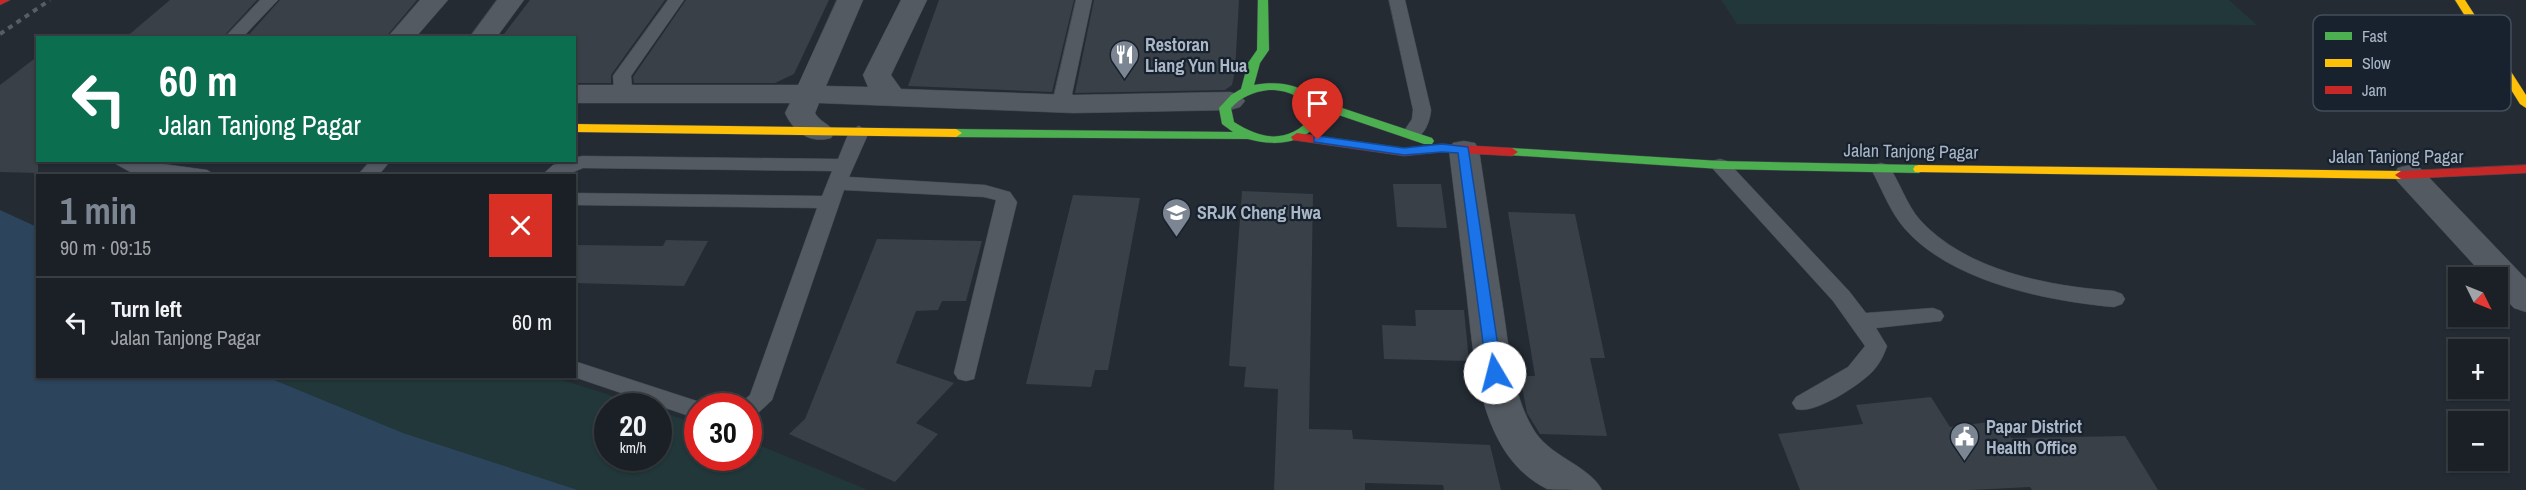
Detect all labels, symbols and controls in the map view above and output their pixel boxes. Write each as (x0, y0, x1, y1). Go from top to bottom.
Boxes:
legend (2313, 15, 2511, 111)
text: Fast (2362, 25, 2387, 47)
place label: Restoran Liang Yun Hua (1145, 32, 1248, 78)
restaurant icon: Restoran Liang Yun Hua (1108, 38, 1140, 80)
text: Slow (2362, 52, 2391, 74)
text: 60 m (159, 53, 238, 109)
icon: left (60, 60, 138, 138)
pin (1292, 78, 1343, 140)
text: Jam (2362, 79, 2387, 101)
icon: arrive (1301, 87, 1334, 120)
text: Jalan Tanjong Pagar (159, 107, 361, 143)
street label: Jalan Tanjong Pagar (1843, 137, 1979, 165)
street label: Jalan Tanjong Pagar (2329, 144, 2463, 169)
text: 1 min (60, 187, 137, 235)
button: close (489, 194, 552, 257)
school or university icon: SRJK Cheng Hwa (1160, 196, 1192, 238)
place label: SRJK Cheng Hwa (1197, 200, 1322, 225)
text: 90 m · 09:15 (60, 234, 151, 261)
north arrow (2448, 267, 2508, 327)
map controls (2448, 267, 2508, 471)
text: Turn left (111, 294, 182, 324)
icon: left (60, 306, 93, 339)
text: 60 m (512, 307, 552, 337)
text: Jalan Tanjong Pagar (111, 324, 261, 351)
button: + (2448, 339, 2508, 399)
position arrow (1463, 341, 1527, 405)
speed limit sign: 30 (684, 393, 762, 471)
text: 20 (619, 405, 647, 445)
button: − (2448, 411, 2508, 471)
place label: Papar District Health Office (1986, 414, 2082, 460)
public building icon: Papar District Health Office (1949, 420, 1981, 462)
text: km/h (620, 437, 646, 458)

